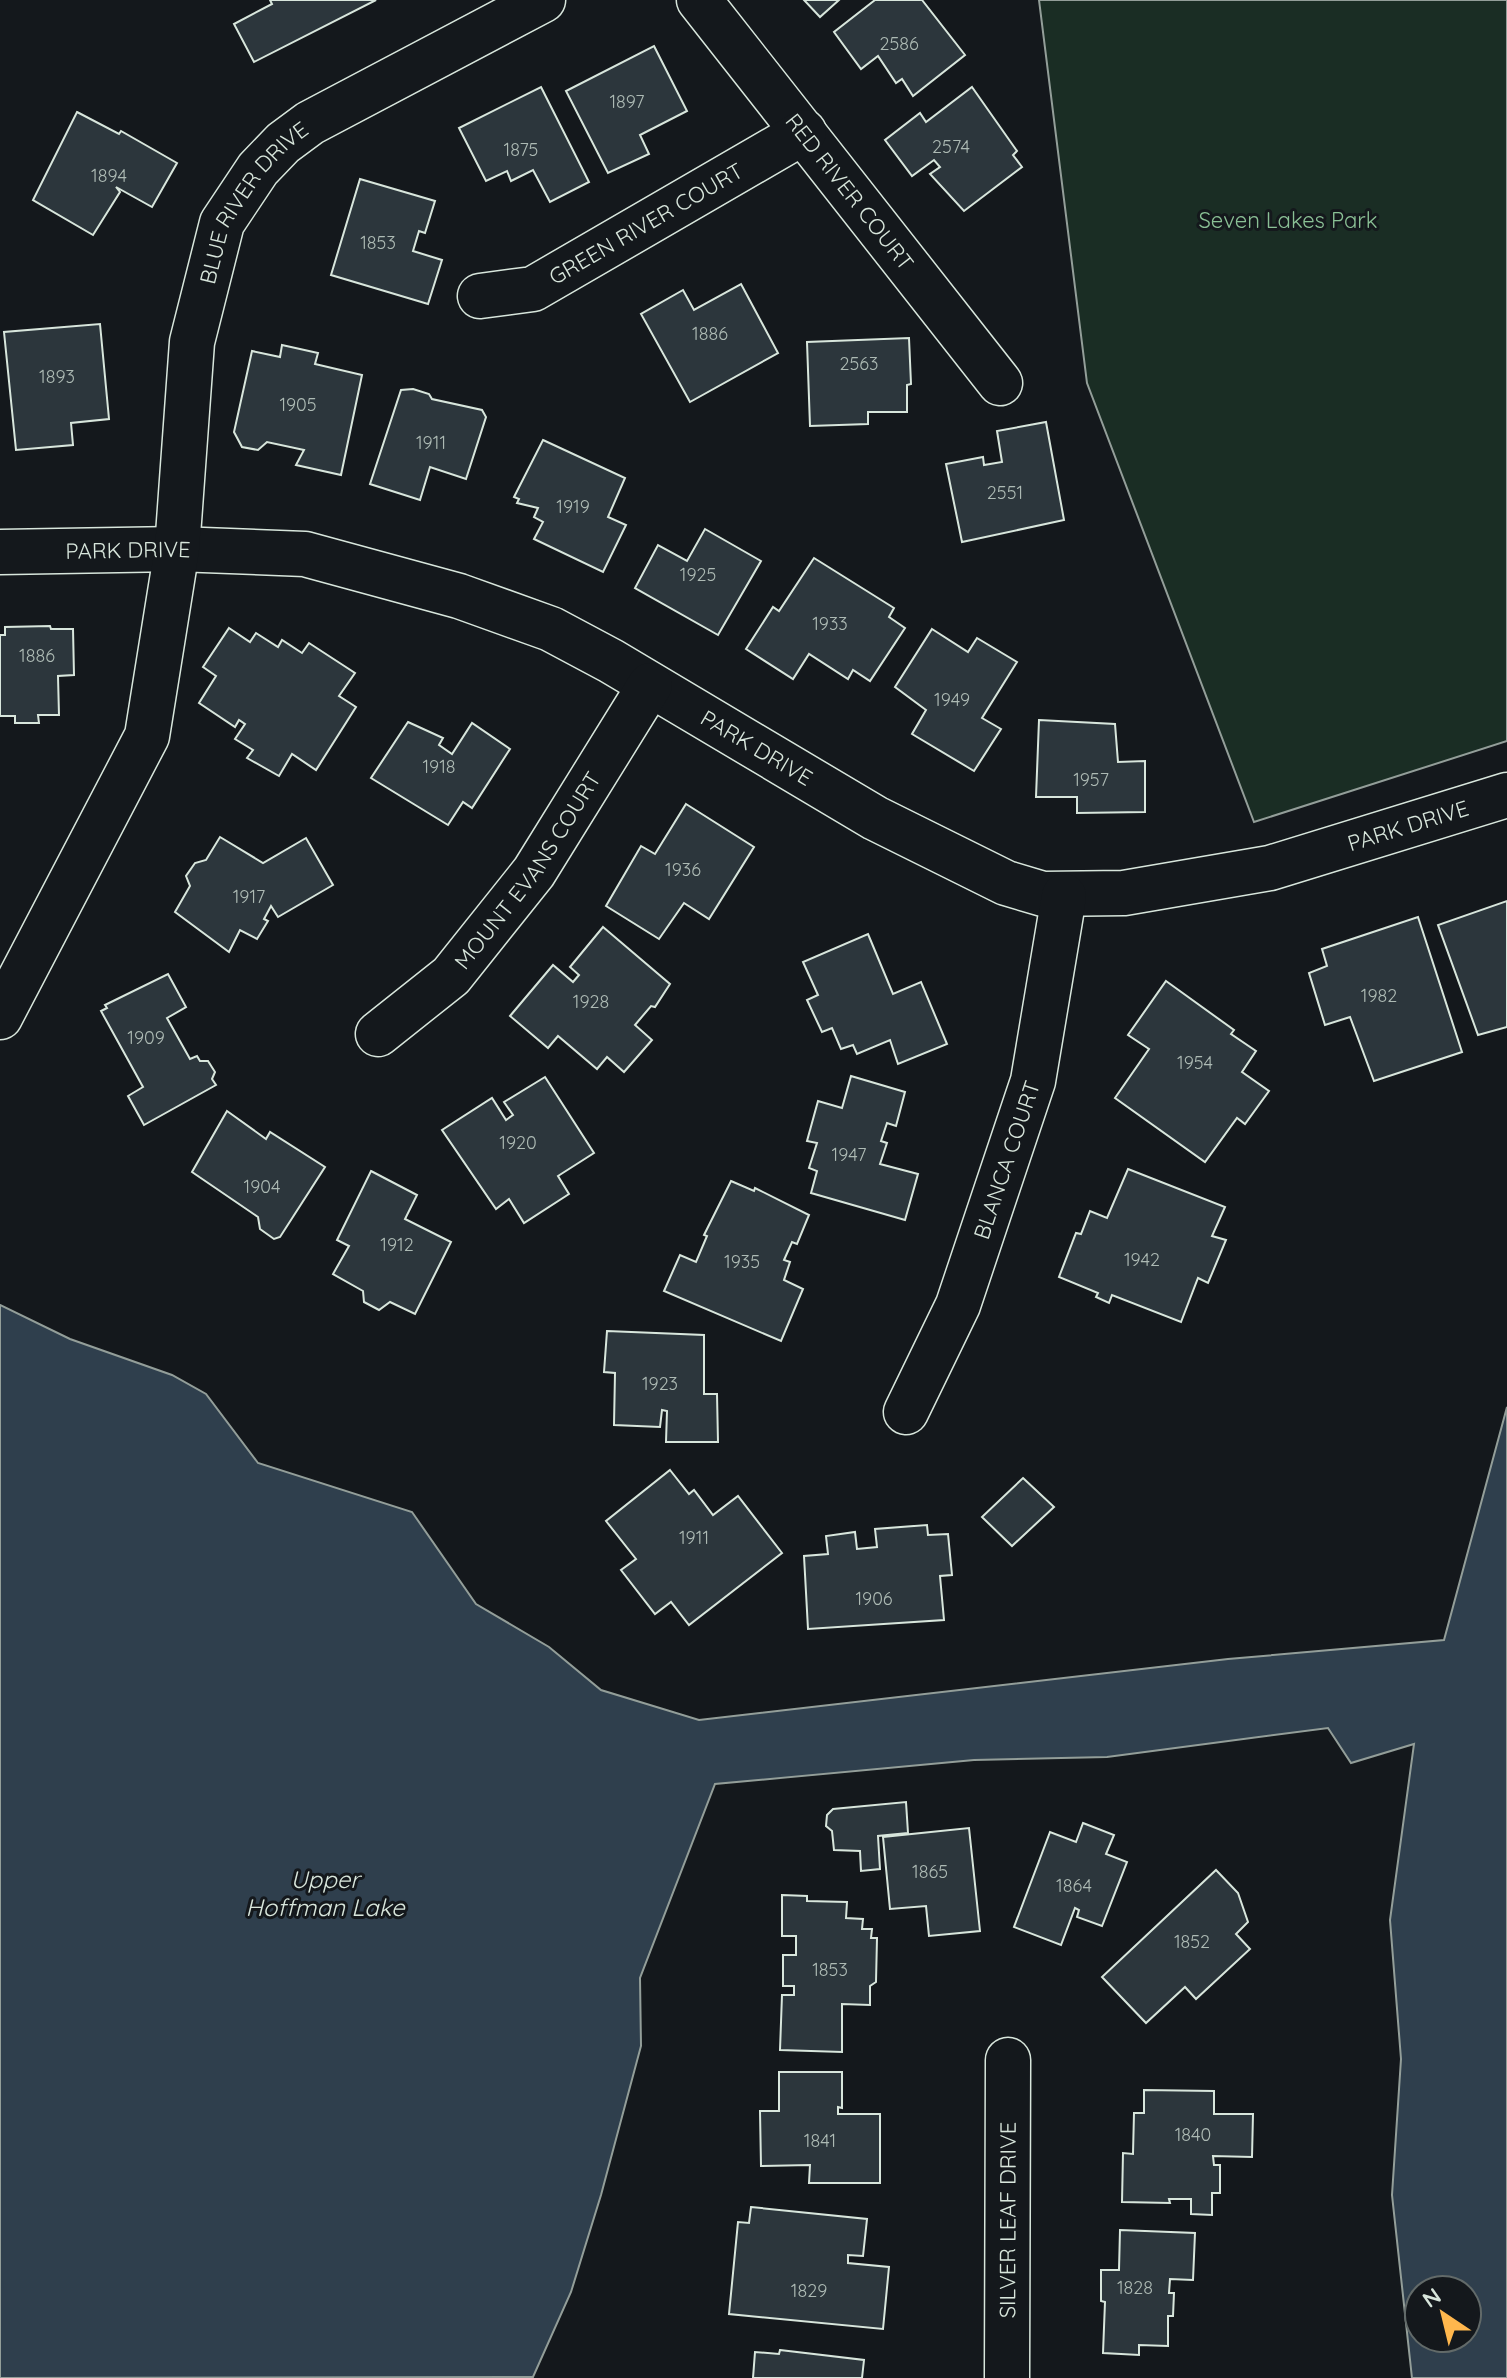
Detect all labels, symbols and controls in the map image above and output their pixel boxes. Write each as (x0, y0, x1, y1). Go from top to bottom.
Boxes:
house number: 2586 (879, 32, 919, 55)
house number: 1897 (609, 90, 645, 113)
street label: RED RIVER COURT (779, 108, 920, 276)
street label: BLUE RIVER DRIVE (193, 115, 314, 287)
house number: 2574 (932, 135, 970, 158)
house number: 1875 (504, 138, 538, 161)
street label: GREEN RIVER COURT (544, 156, 748, 291)
house number: 1894 (91, 164, 127, 187)
park label: Seven Lakes Park (1198, 206, 1378, 234)
house number: 1853 (360, 231, 396, 254)
house number: 1886 (692, 322, 728, 345)
house number: 2563 (840, 352, 878, 375)
house number: 1893 (39, 365, 75, 388)
house number: 1905 (279, 393, 317, 416)
house number: 1911 (416, 431, 446, 454)
house number: 2551 (987, 481, 1023, 504)
house number: 1919 (556, 495, 590, 518)
street label: PARK DRIVE (65, 535, 191, 565)
house number: 1925 (680, 563, 716, 586)
house number: 1933 (812, 612, 848, 635)
house number: 1886 (19, 644, 55, 667)
house number: 1949 (934, 688, 970, 711)
street label: PARK DRIVE (696, 704, 818, 792)
house number: 1918 (422, 755, 456, 778)
street label: MOUNT EVANS COURT (448, 766, 607, 975)
house number: 1957 (1073, 768, 1109, 791)
street label: PARK DRIVE (1344, 794, 1472, 857)
house number: 1936 (665, 858, 701, 881)
house number: 1917 (233, 885, 265, 908)
house number: 1982 (1361, 984, 1397, 1007)
house number: 1928 (573, 990, 609, 1013)
house number: 1909 (127, 1026, 165, 1049)
house number: 1954 (1177, 1051, 1213, 1074)
street label: BLANCA COURT (967, 1077, 1046, 1243)
house number: 1920 (499, 1131, 537, 1154)
house number: 1947 (832, 1143, 866, 1166)
house number: 1904 (244, 1175, 280, 1198)
house number: 1912 (380, 1233, 414, 1256)
house number: 1942 (1124, 1248, 1160, 1271)
house number: 1935 (724, 1250, 760, 1273)
house number: 1923 (642, 1372, 678, 1395)
house number: 1911 (679, 1526, 709, 1549)
house number: 1906 (855, 1587, 893, 1610)
house number: 1865 (912, 1860, 948, 1883)
water label: Upper Hoffman Lake (245, 1864, 406, 1922)
house number: 1864 (1056, 1874, 1092, 1897)
house number: 1852 (1174, 1930, 1210, 1953)
house number: 1853 (812, 1958, 848, 1981)
street label: SILVER LEAF DRIVE (993, 2122, 1022, 2318)
house number: 1840 (1175, 2123, 1211, 2146)
house number: 1841 (804, 2129, 836, 2152)
north arrow (1403, 2274, 1483, 2354)
house number: 1828 (1117, 2276, 1153, 2299)
house number: 1829 (791, 2279, 827, 2302)
text: N (1417, 2282, 1446, 2314)

